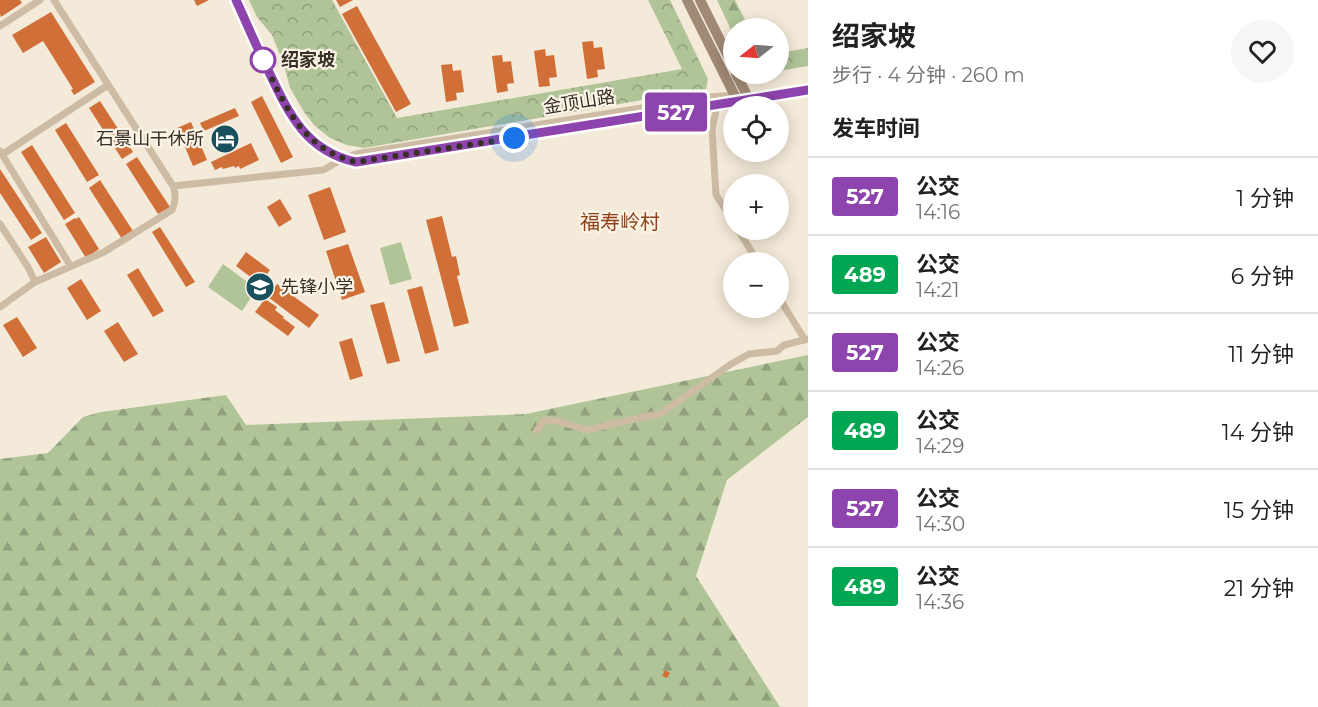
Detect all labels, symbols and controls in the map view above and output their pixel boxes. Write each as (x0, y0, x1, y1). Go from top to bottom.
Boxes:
north arrow (723, 18, 789, 84)
map controls (723, 18, 789, 318)
text: 绍家坡 (832, 19, 916, 53)
button: heart (1231, 20, 1294, 83)
marker: 绍家坡 (250, 47, 276, 73)
place label: 绍家坡 (281, 49, 335, 71)
text: 步行 · 4 分钟 · 260 m (832, 63, 1025, 87)
street label: 金顶山路 (542, 86, 616, 118)
line badge: 527 (642, 92, 710, 132)
button: locate (723, 96, 789, 162)
text: 527 (657, 100, 695, 125)
text: 发车时间 (832, 115, 920, 142)
hotel icon: 石景山干休所 (209, 123, 241, 155)
your location (499, 123, 529, 153)
place label: 石景山干休所 (96, 128, 204, 150)
text: 公交 (916, 173, 960, 200)
button: + (723, 174, 789, 240)
text: 527 (846, 184, 884, 209)
text: 1 分钟 (1236, 185, 1294, 212)
text: 14:16 (916, 200, 960, 224)
district label: 福寿岭村 (580, 210, 660, 234)
text: 公交 (916, 251, 960, 278)
button: − (723, 252, 789, 318)
text: 489 (844, 262, 886, 287)
text: 6 分钟 (1231, 263, 1294, 290)
school or university icon: 先锋小学 (244, 271, 276, 303)
place label: 先锋小学 (281, 276, 353, 298)
text: 14:21 (916, 278, 959, 302)
text: 公交 (916, 329, 960, 356)
text: 527 (846, 340, 884, 365)
text: 11 分钟 (1228, 341, 1294, 368)
text: 14:26 (916, 356, 964, 380)
text: 公交 (916, 407, 960, 434)
text: 489 (844, 418, 886, 443)
text: 14 分钟 (1222, 419, 1294, 446)
text: 14:29 (916, 434, 964, 458)
text: 公交 (916, 485, 960, 512)
text: 527 (846, 496, 884, 521)
text: 15 分钟 (1224, 497, 1294, 524)
text: 14:30 (916, 512, 965, 536)
text: 公交 (916, 563, 960, 590)
text: 489 (844, 574, 886, 599)
text: 21 分钟 (1224, 575, 1294, 602)
text: 14:36 (916, 590, 964, 614)

